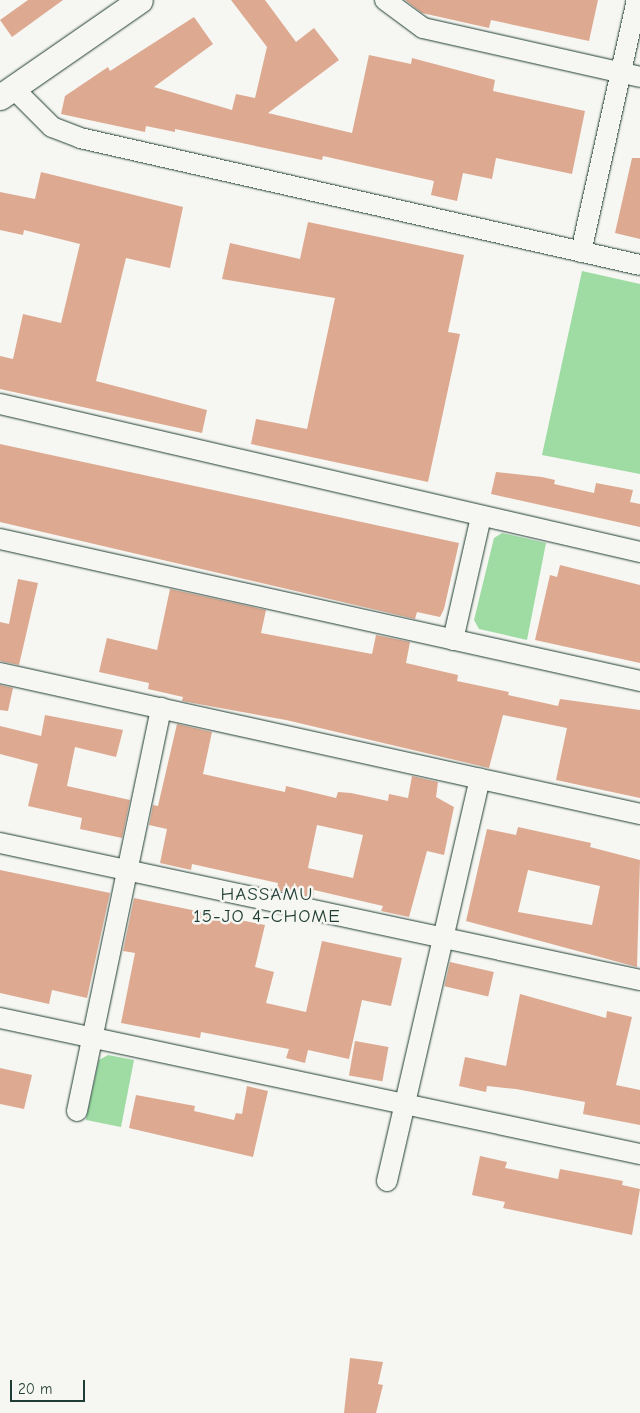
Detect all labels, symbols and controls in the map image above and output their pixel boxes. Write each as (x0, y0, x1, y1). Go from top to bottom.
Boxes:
district label: HASSAMU 15-JO 4-CHOME (192, 884, 342, 928)
scale bar (12, 1370, 88, 1402)
text: 20 m (18, 1380, 52, 1398)

